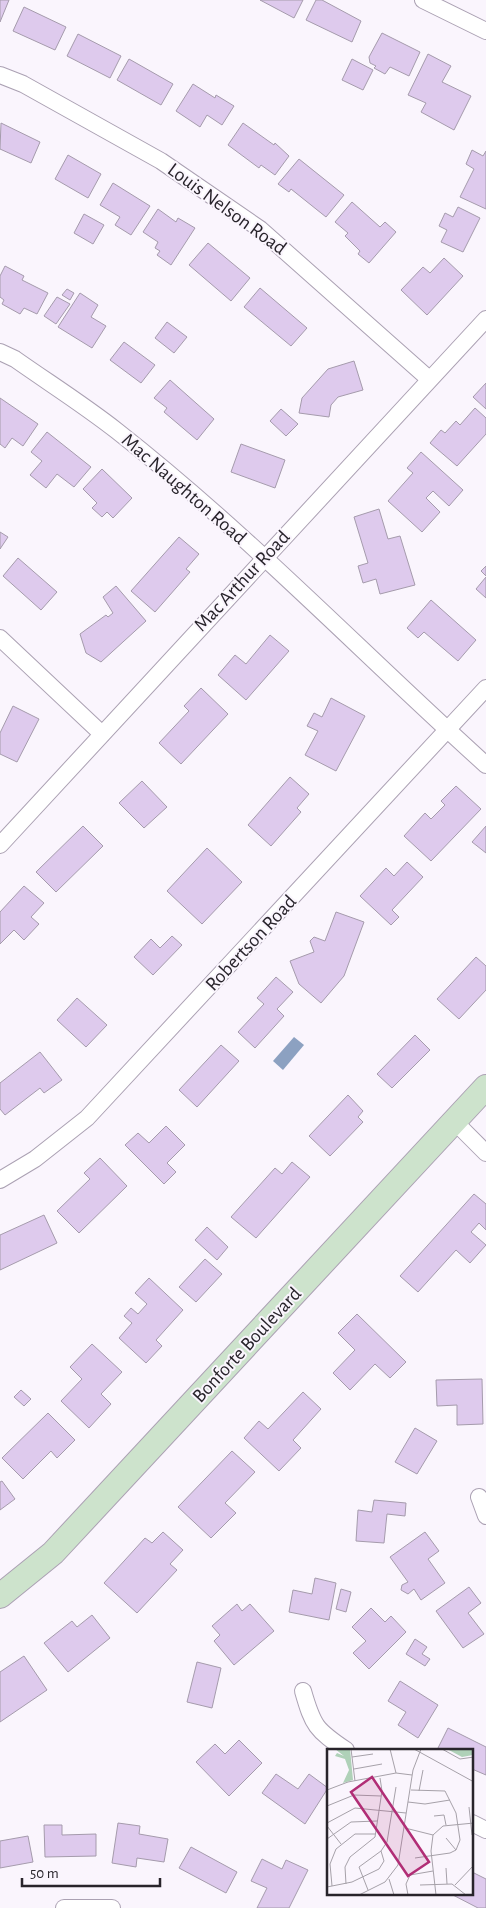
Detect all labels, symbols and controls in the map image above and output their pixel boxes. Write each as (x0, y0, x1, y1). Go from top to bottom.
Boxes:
street label: Louis Nelson Road (164, 159, 290, 259)
street label: Mac Naughton Road (118, 430, 250, 548)
street label: Mac Arthur Road (190, 527, 294, 635)
street label: Robertson Road (202, 891, 300, 995)
street label: Bonforte Boulevard (189, 1284, 305, 1406)
inset map (327, 1749, 474, 1896)
scale bar (22, 1856, 160, 1888)
text: 50 m (30, 1866, 59, 1881)

